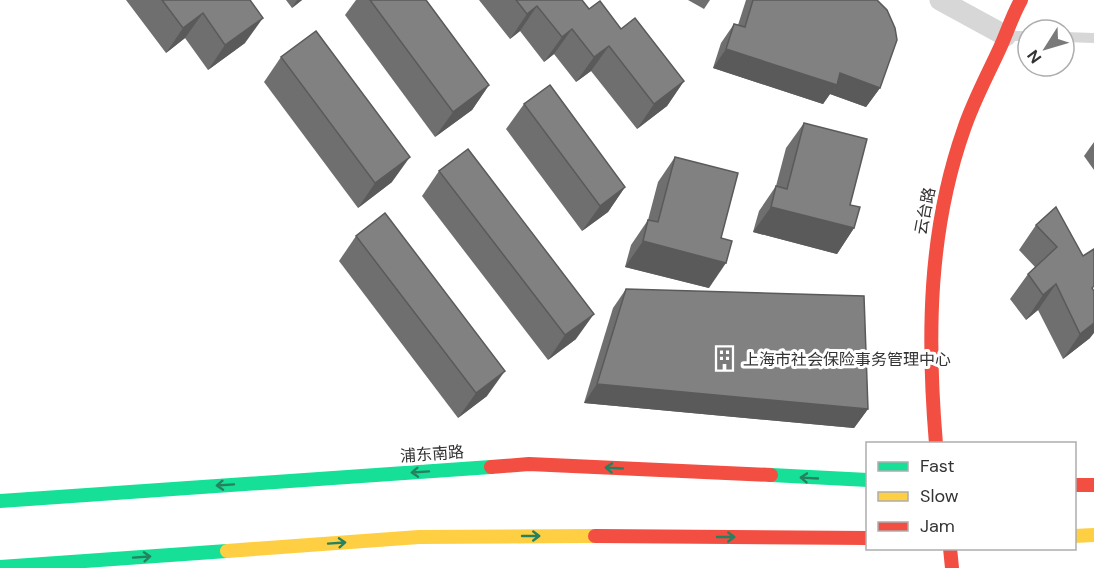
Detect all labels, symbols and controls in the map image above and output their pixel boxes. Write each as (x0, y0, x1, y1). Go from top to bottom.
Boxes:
north arrow (1016, 18, 1076, 78)
text: N (1023, 46, 1046, 68)
street label: 云台路 (910, 185, 940, 237)
building icon: 上海市社会保险事务管理中心 (712, 346, 738, 372)
place label: 上海市社会保险事务管理中心 (743, 349, 951, 370)
street label: 浦东南路 (399, 441, 465, 467)
legend (866, 442, 1076, 550)
text: Fast (920, 454, 955, 478)
one-way arrow (605, 463, 625, 474)
one-way arrow (410, 467, 430, 478)
one-way arrow (800, 472, 820, 483)
one-way arrow (216, 480, 236, 491)
text: Slow (920, 484, 959, 508)
text: Jam (920, 514, 955, 538)
one-way arrow (521, 530, 541, 542)
one-way arrow (716, 531, 736, 543)
one-way arrow (326, 537, 346, 548)
one-way arrow (132, 551, 152, 562)

